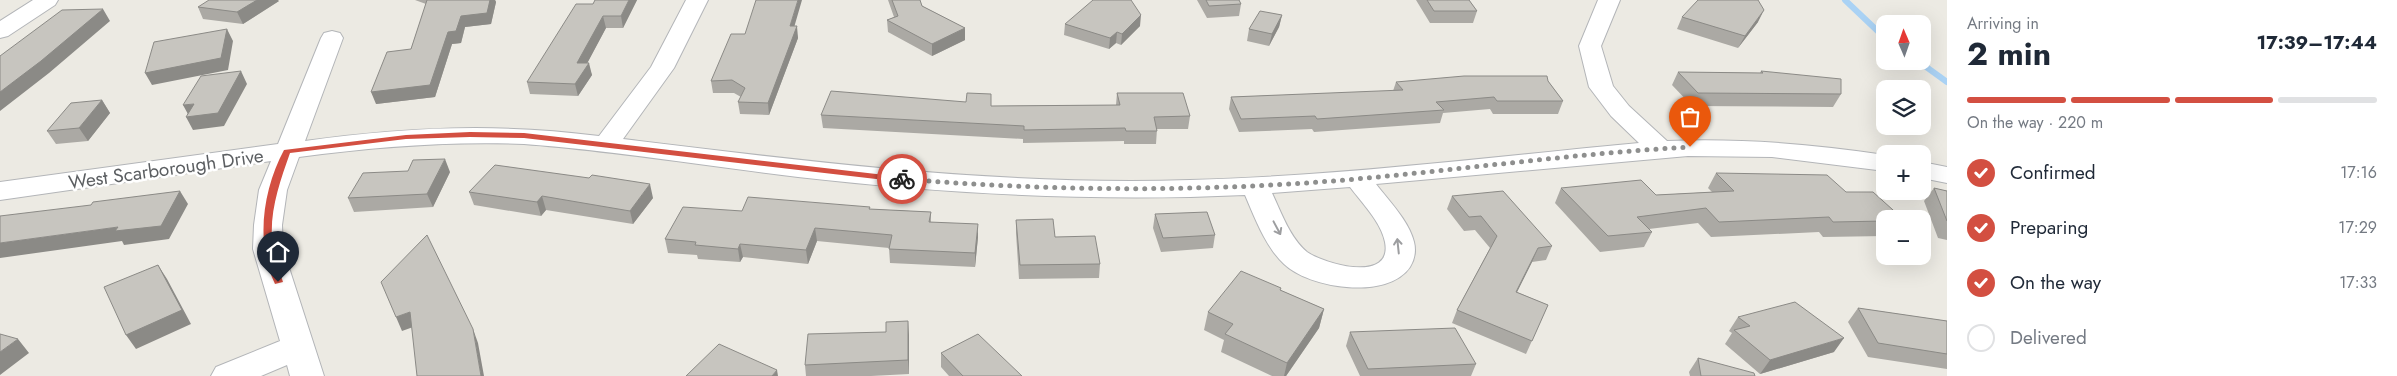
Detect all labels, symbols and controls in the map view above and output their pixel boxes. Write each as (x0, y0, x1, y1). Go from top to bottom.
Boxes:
text: Arriving in (1967, 12, 2039, 35)
north arrow (1876, 15, 1931, 70)
map controls (1876, 15, 1931, 265)
text: 17:39–17:44 (2257, 29, 2377, 56)
text: 2 min (1967, 31, 2051, 77)
button: layers (1876, 80, 1931, 135)
pin (1669, 96, 1711, 147)
icon: bag (1676, 103, 1704, 131)
text: On the way · 220 m (1967, 111, 2103, 134)
street label: West Scarborough Drive (67, 142, 265, 196)
button: + (1876, 145, 1931, 200)
courier (877, 154, 927, 204)
icon: check (1967, 159, 1995, 187)
text: Confirmed (2010, 159, 2096, 186)
text: 17:16 (2340, 161, 2377, 184)
icon: bike (888, 165, 916, 193)
button: − (1876, 210, 1931, 265)
icon: check (1967, 214, 1995, 242)
text: Preparing (2010, 214, 2088, 241)
text: 17:29 (2338, 216, 2377, 239)
one-way arrow (1272, 221, 1282, 236)
pin (257, 231, 299, 282)
icon: home (264, 238, 292, 266)
one-way arrow (1393, 239, 1403, 255)
icon: check (1967, 269, 1995, 297)
text: On the way (2010, 269, 2101, 296)
text: 17:33 (2339, 271, 2377, 294)
text: Delivered (2010, 324, 2087, 351)

